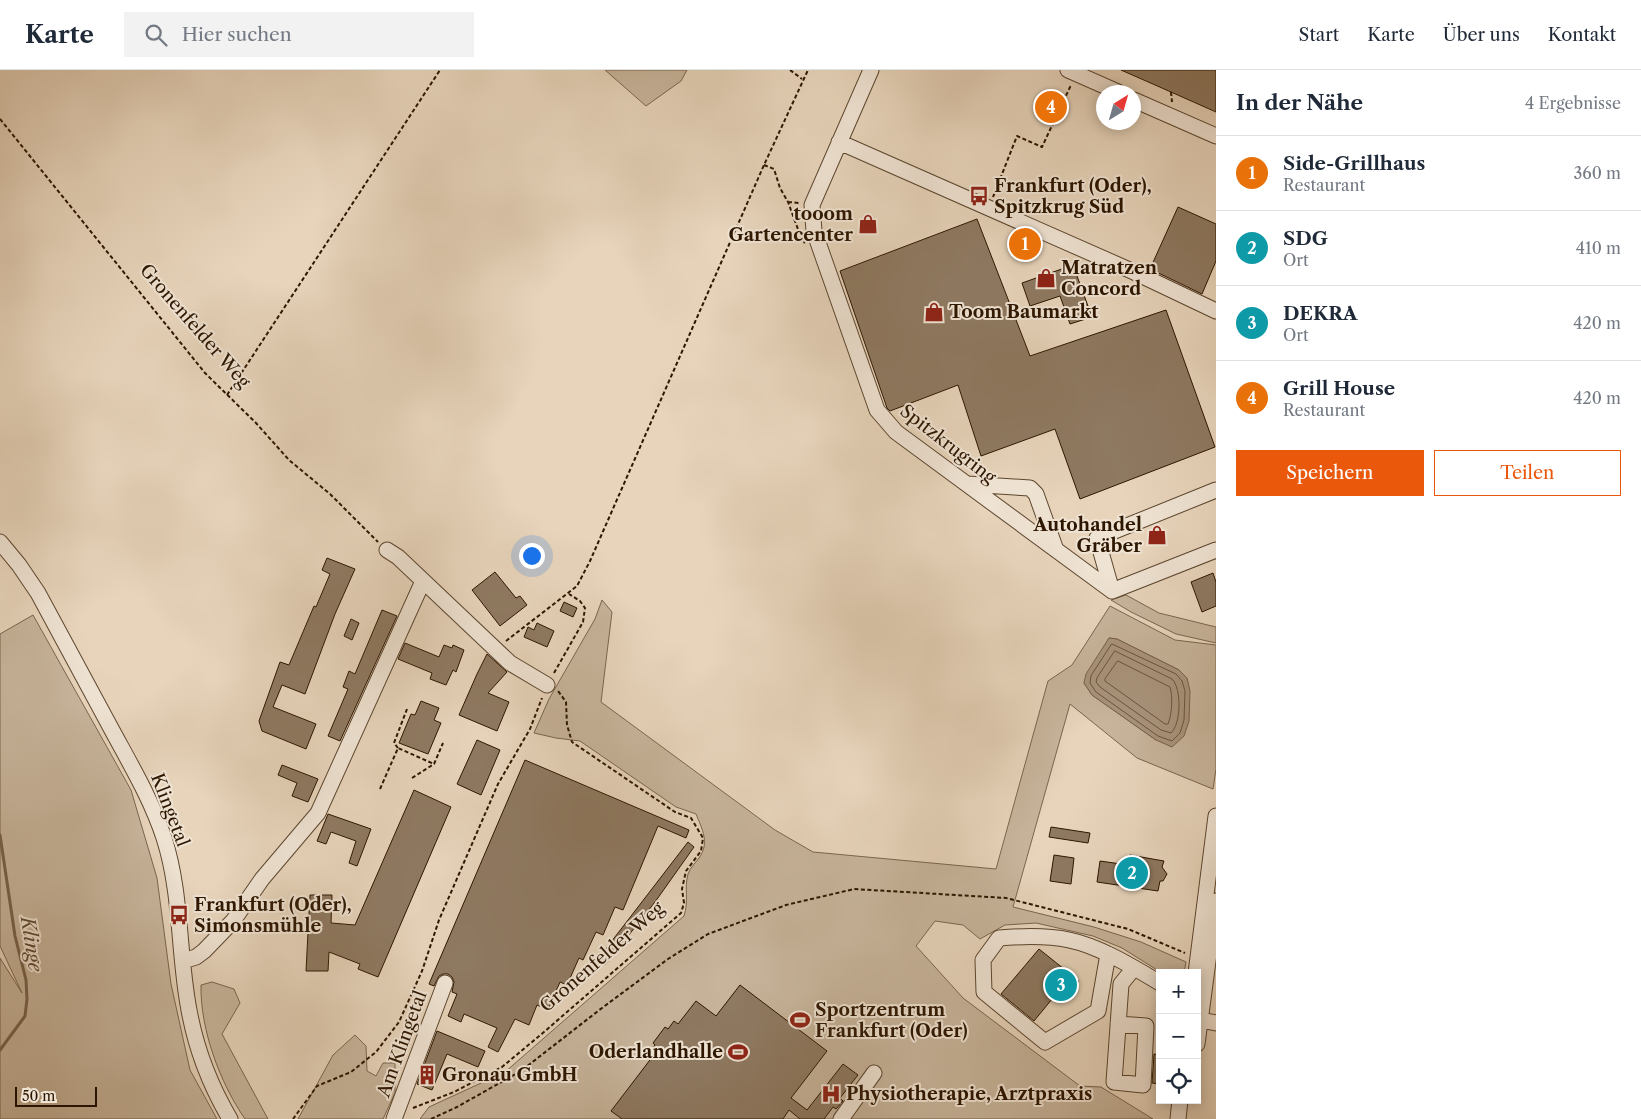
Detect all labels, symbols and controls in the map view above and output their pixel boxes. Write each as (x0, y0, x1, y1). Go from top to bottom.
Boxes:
search box (124, 12, 474, 57)
text: Karte (25, 20, 94, 49)
icon: search (142, 21, 170, 49)
text: Hier suchen (182, 23, 292, 46)
text: Start (1299, 24, 1339, 46)
text: Karte (1367, 24, 1415, 46)
text: Über uns (1443, 24, 1520, 46)
text: Kontakt (1548, 24, 1616, 46)
north arrow (1096, 85, 1141, 130)
pin: 4 (1035, 88, 1067, 126)
text: In der Nähe (1236, 90, 1363, 115)
text: 4 Ergebnisse (1525, 93, 1621, 113)
text: Side-Grillhaus (1283, 152, 1425, 175)
text: 1 (1248, 163, 1256, 183)
text: 360 m (1574, 163, 1621, 183)
place label: Frankfurt (Oder), Spitzkrug Süd (994, 175, 1152, 218)
text: Restaurant (1283, 175, 1365, 195)
bus stop icon: Frankfurt (Oder), Spitzkrug Süd (968, 185, 990, 207)
place label: tooom Gartencenter (728, 203, 853, 246)
shop icon: tooom Gartencenter (857, 213, 879, 235)
pin: 1 (1009, 225, 1041, 263)
text: SDG (1283, 227, 1328, 250)
text: 2 (1247, 238, 1257, 258)
text: 410 m (1576, 238, 1621, 258)
text: Ort (1283, 250, 1309, 270)
place label: Matratzen Concord (1061, 257, 1158, 300)
street label: Gronenfelder Weg (135, 259, 255, 393)
shop icon: Matratzen Concord (1035, 267, 1057, 289)
shop icon: Toom Baumarkt (923, 301, 945, 323)
place label: Toom Baumarkt (949, 301, 1099, 323)
text: DEKRA (1283, 302, 1358, 325)
text: 3 (1247, 313, 1257, 333)
text: 420 m (1573, 313, 1621, 333)
text: Ort (1283, 325, 1309, 345)
text: Grill House (1283, 377, 1395, 400)
text: 4 (1247, 388, 1257, 408)
text: 420 m (1573, 388, 1621, 408)
street label: Spitzkrugring (896, 400, 1001, 488)
text: Restaurant (1283, 400, 1365, 420)
button: Speichern (1236, 450, 1424, 496)
button: Teilen (1434, 450, 1621, 496)
place label: Autohandel Gräber (1033, 514, 1142, 557)
shop icon: Autohandel Gräber (1146, 524, 1168, 546)
your location (519, 543, 545, 569)
street label: Klingetal (146, 770, 194, 850)
pin: 2 (1116, 854, 1148, 892)
place label: Frankfurt (Oder), Simonsmühle (194, 894, 352, 937)
street label: Gronenfelder Weg (535, 897, 669, 1017)
bus stop icon: Frankfurt (Oder), Simonsmühle (168, 904, 190, 926)
water label: Klinge (16, 913, 47, 974)
pin: 3 (1045, 966, 1077, 1004)
map controls (1156, 969, 1201, 1104)
button: + (1156, 969, 1201, 1014)
street label: Am Klingetal (372, 988, 431, 1101)
place label: Sportzentrum Frankfurt (Oder) (815, 999, 968, 1042)
sports icon: Sportzentrum Frankfurt (Oder) (789, 1009, 811, 1031)
button: − (1156, 1014, 1201, 1059)
place label: Oderlandhalle (589, 1041, 723, 1063)
sports icon: Oderlandhalle (727, 1041, 749, 1063)
button: locate (1156, 1059, 1201, 1104)
building icon: Gronau GmbH (416, 1064, 438, 1086)
place label: Gronau GmbH (442, 1064, 577, 1086)
hospital icon: Physiotherapie, Arztpraxis (820, 1083, 842, 1105)
place label: Physiotherapie, Arztpraxis (846, 1083, 1092, 1105)
scale bar (15, 1084, 98, 1107)
text: 50 m (22, 1087, 55, 1105)

